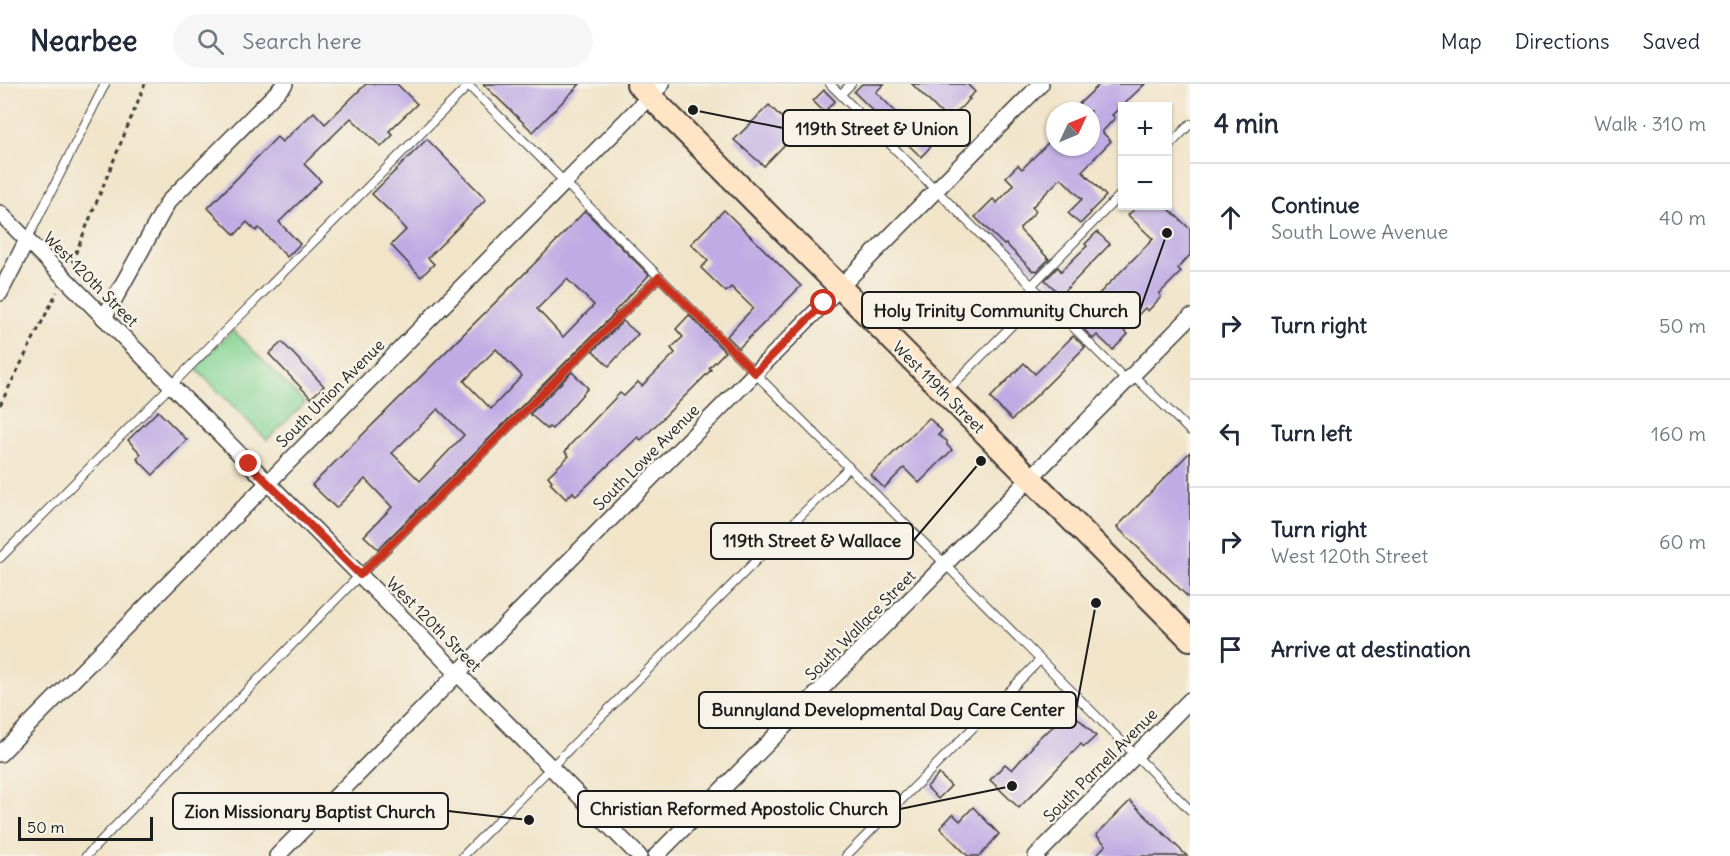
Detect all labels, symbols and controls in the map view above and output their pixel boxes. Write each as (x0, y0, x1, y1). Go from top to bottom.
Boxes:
search box (173, 14, 593, 68)
text: Nearbee (30, 23, 137, 59)
icon: search (194, 25, 227, 58)
text: Search here (242, 27, 362, 55)
text: Map (1441, 28, 1482, 55)
text: Directions (1515, 28, 1609, 55)
text: Saved (1642, 28, 1700, 55)
north arrow (1046, 102, 1100, 156)
map controls (1118, 102, 1172, 210)
button: + (1118, 102, 1172, 156)
text: 4 min (1214, 107, 1279, 140)
callout: 119th Street & Union (783, 110, 970, 146)
text: Walk · 310 m (1594, 111, 1706, 136)
text: 119th Street & Union (796, 117, 959, 140)
button: − (1118, 156, 1172, 210)
text: Continue (1271, 191, 1360, 219)
icon: ahead (1214, 201, 1247, 234)
text: 40 m (1659, 205, 1706, 230)
text: South Lowe Avenue (1271, 219, 1448, 244)
street label: West 120th Street (39, 227, 143, 331)
route start (810, 289, 836, 315)
callout: Holy Trinity Community Church (862, 292, 1140, 328)
text: Holy Trinity Community Church (874, 299, 1129, 322)
icon: right (1214, 309, 1247, 342)
text: Turn right (1271, 311, 1367, 339)
text: 50 m (1659, 313, 1706, 338)
street label: South Union Avenue (272, 335, 388, 451)
street label: West 119th Street (889, 337, 990, 438)
street label: South Lowe Avenue (589, 400, 703, 514)
icon: left (1214, 417, 1247, 450)
text: Turn left (1271, 419, 1352, 447)
text: 160 m (1651, 421, 1706, 446)
route end (235, 450, 261, 476)
text: Turn right (1271, 515, 1367, 543)
callout: 119th Street & Wallace (711, 523, 913, 559)
icon: right (1214, 525, 1247, 558)
text: 119th Street & Wallace (723, 529, 902, 552)
text: 60 m (1659, 529, 1706, 554)
text: West 120th Street (1271, 543, 1428, 568)
street label: South Wallace Street (801, 565, 920, 684)
street label: West 120th Street (382, 572, 486, 676)
icon: arrive (1214, 633, 1247, 666)
text: Arrive at destination (1271, 635, 1471, 663)
callout: Bunnyland Developmental Day Care Center (699, 692, 1076, 728)
text: Bunnyland Developmental Day Care Center (711, 698, 1065, 721)
street label: South Parnell Avenue (1039, 704, 1161, 826)
callout: Christian Reformed Apostolic Church (578, 791, 900, 827)
callout: Zion Missionary Baptist Church (173, 793, 448, 829)
text: Christian Reformed Apostolic Church (590, 797, 889, 820)
text: Zion Missionary Baptist Church (185, 800, 436, 823)
scale bar (18, 814, 153, 842)
text: 50 m (27, 817, 65, 837)

